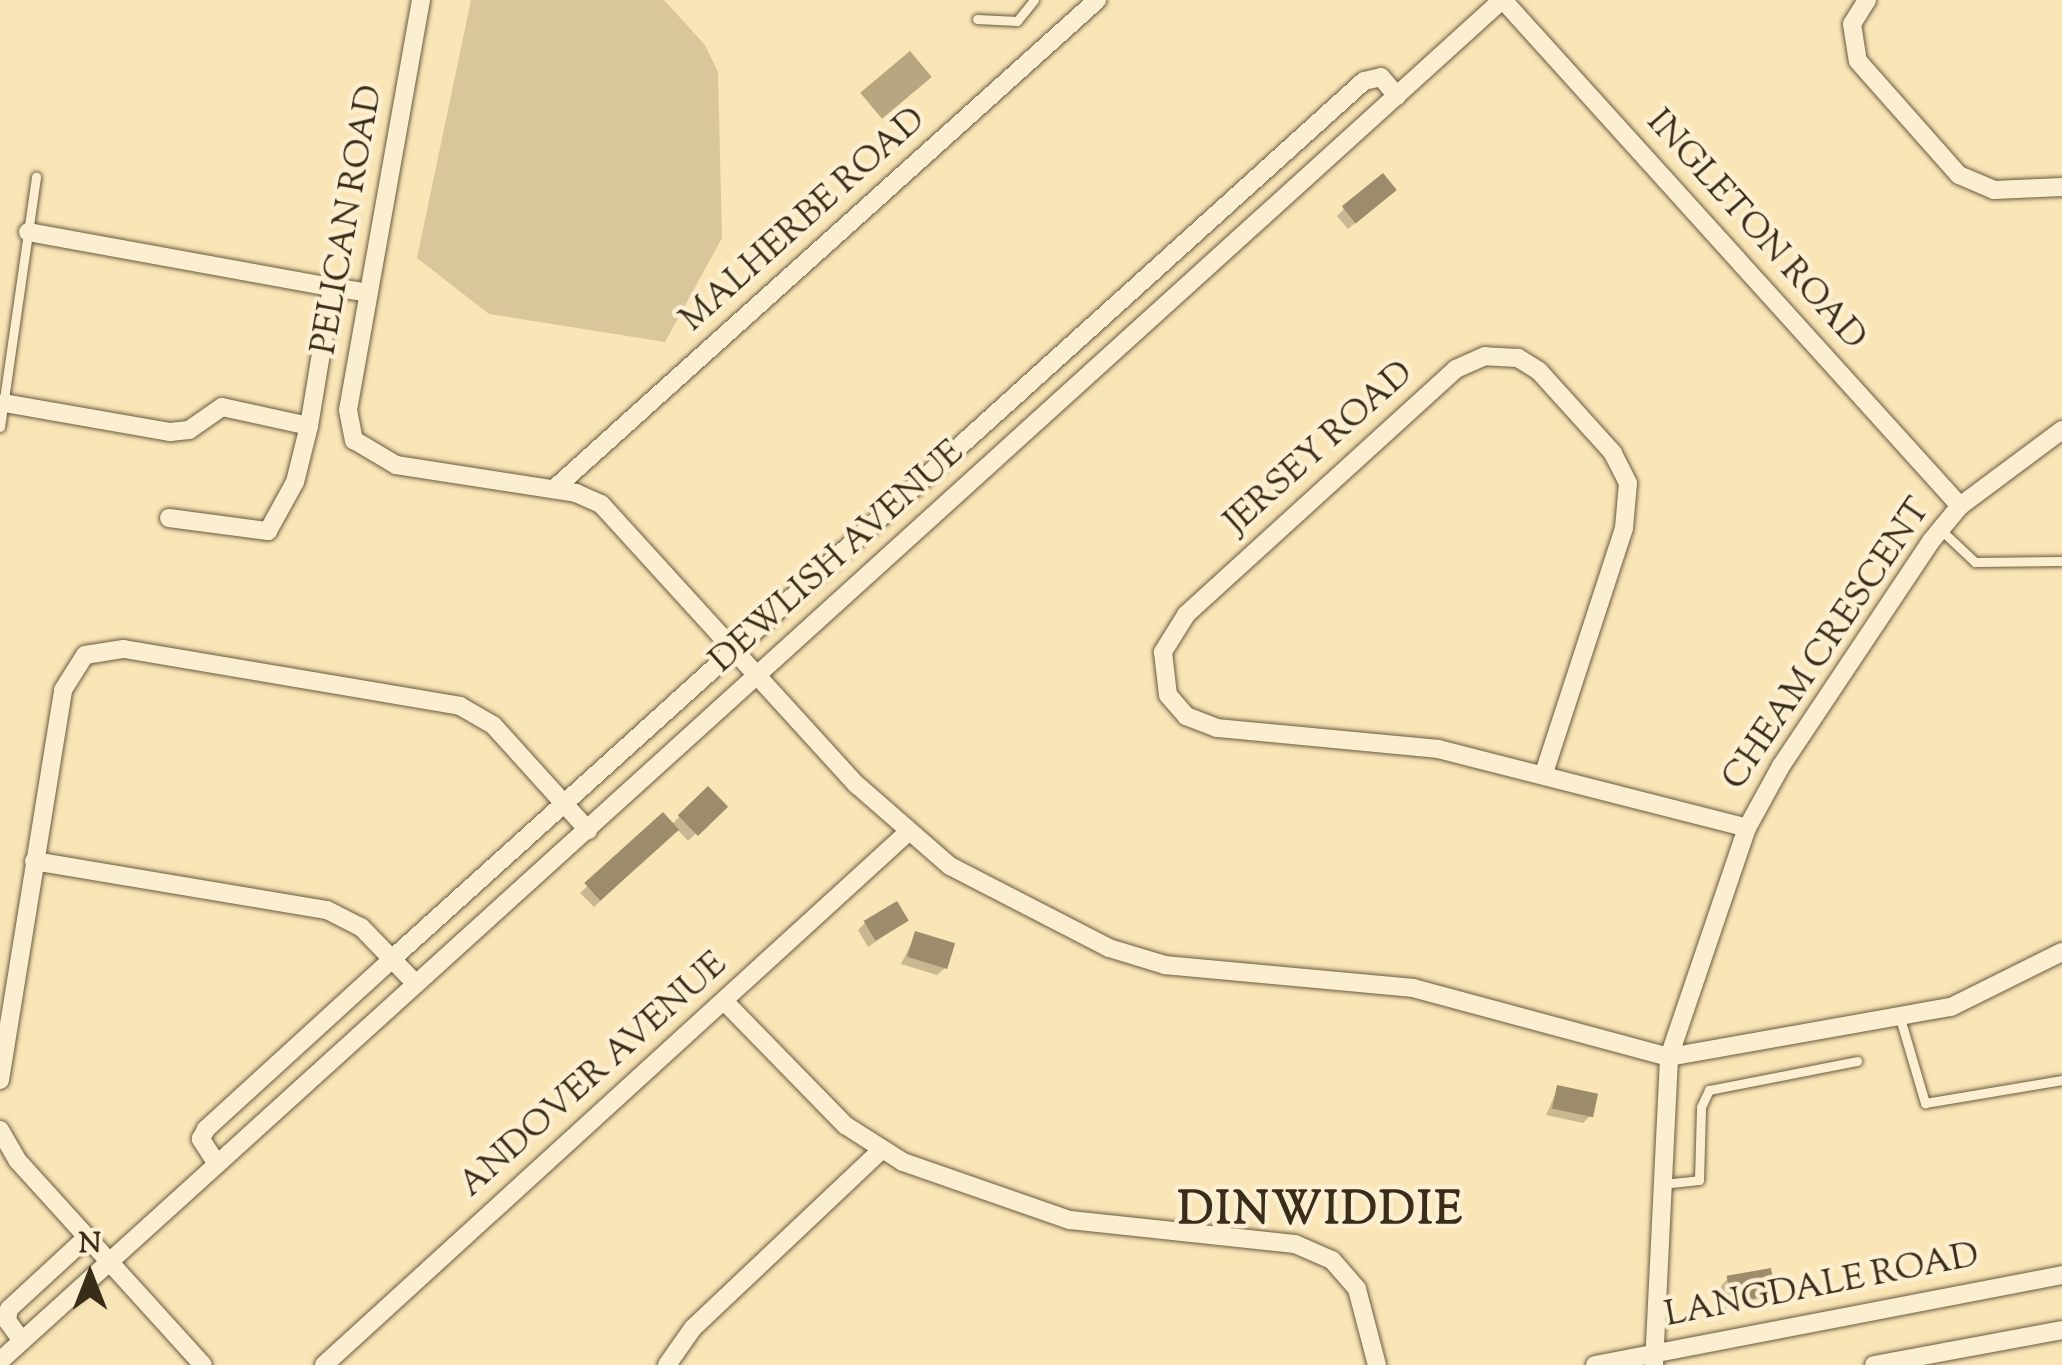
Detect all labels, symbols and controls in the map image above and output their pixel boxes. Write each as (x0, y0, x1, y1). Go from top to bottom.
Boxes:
street label: PELICAN ROAD (305, 82, 393, 358)
street label: MALHERBE ROAD (673, 100, 935, 342)
street label: INGLETON ROAD (1636, 103, 1874, 359)
street label: JERSEY ROAD (1217, 354, 1423, 544)
street label: DEWLISH AVENUE (703, 433, 973, 683)
street label: CHEAM CRESCENT (1715, 491, 1941, 799)
street label: ANDOVER AVENUE (452, 945, 736, 1207)
district label: DINWIDDIE (1178, 1186, 1464, 1240)
north arrow (40, 1225, 140, 1325)
text: N (79, 1225, 101, 1265)
street label: LANGDALE ROAD (1662, 1236, 1982, 1338)

